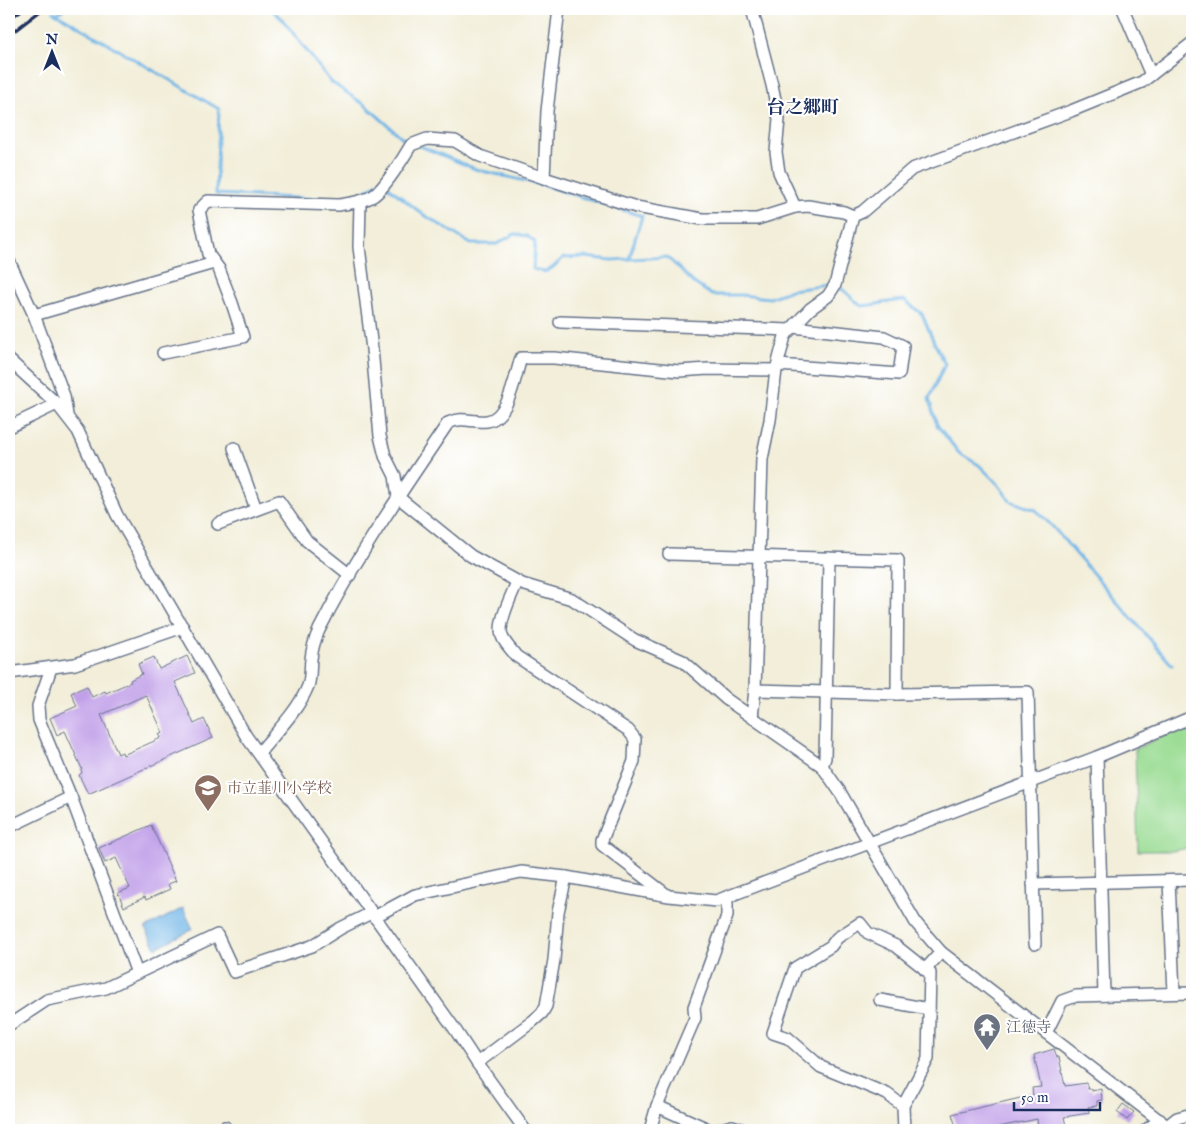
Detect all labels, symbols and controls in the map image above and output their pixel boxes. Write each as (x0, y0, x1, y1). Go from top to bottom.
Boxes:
north arrow (28, 28, 78, 78)
text: N (45, 31, 58, 49)
district label: 台之郷町 (767, 97, 839, 120)
school or university icon: 市立韮川小学校 (193, 773, 223, 812)
place label: 市立韮川小学校 (227, 779, 332, 798)
temple icon: 江徳寺 (972, 1012, 1002, 1051)
place label: 江徳寺 (1006, 1018, 1051, 1037)
scale bar (1014, 1079, 1100, 1111)
text: 50 m (1021, 1088, 1049, 1107)

